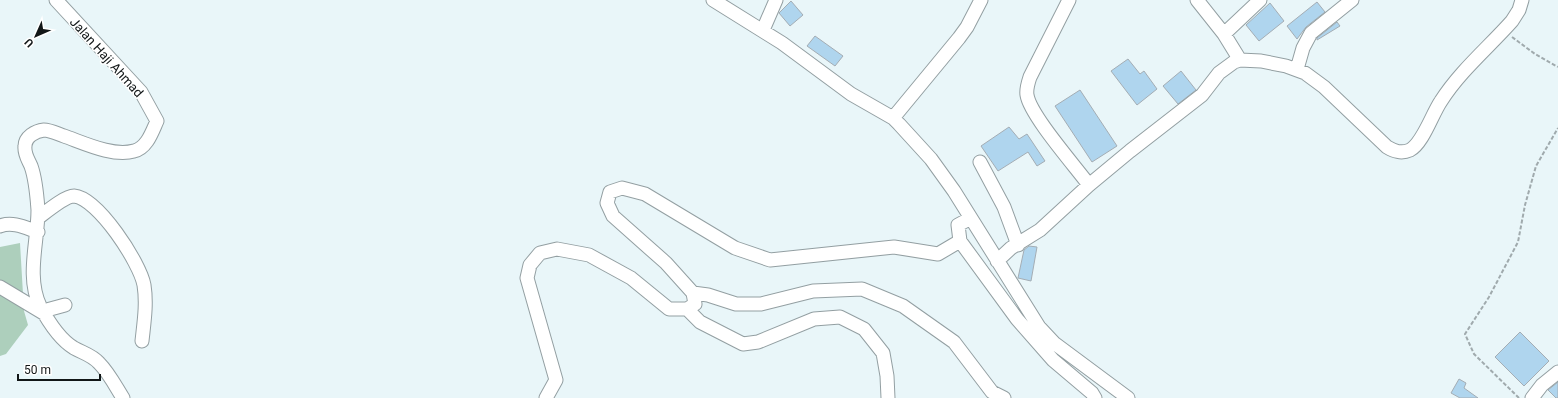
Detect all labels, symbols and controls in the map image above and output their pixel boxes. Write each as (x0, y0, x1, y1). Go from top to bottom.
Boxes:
street label: Jalan Haji Ahmad (67, 14, 146, 100)
north arrow (16, 16, 56, 56)
text: U (22, 36, 36, 50)
scale bar (18, 356, 100, 382)
text: 50 m (24, 363, 51, 377)

